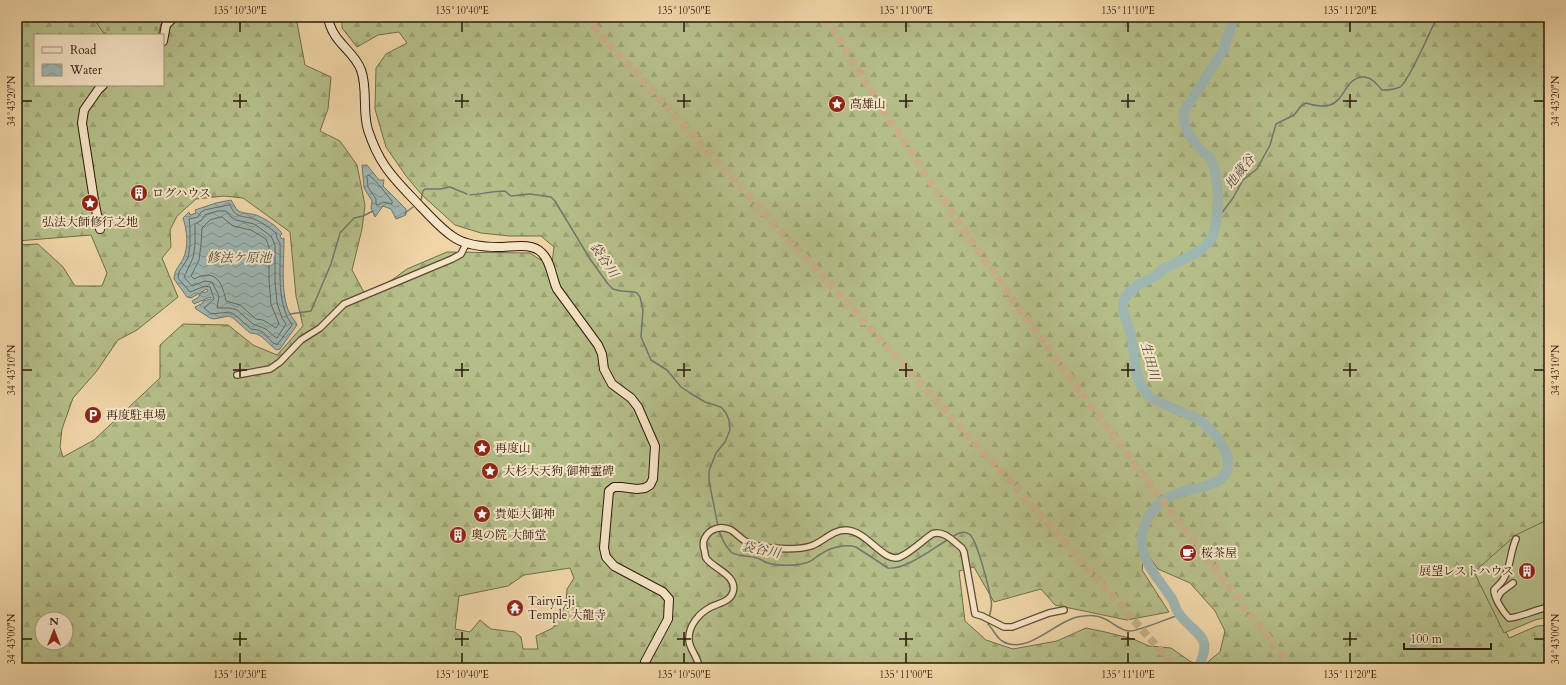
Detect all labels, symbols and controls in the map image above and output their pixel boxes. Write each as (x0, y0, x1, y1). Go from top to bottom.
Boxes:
text: 135°10'30"E (213, 4, 267, 18)
text: 135°10'40"E (435, 4, 489, 18)
text: 135°10'50"E (657, 4, 711, 18)
text: 135°11'00"E (879, 4, 933, 18)
text: 135°11'10"E (1101, 4, 1155, 18)
text: 135°11'20"E (1323, 4, 1377, 18)
legend (34, 34, 164, 86)
text: Road (70, 42, 97, 58)
text: Water (69, 62, 103, 78)
text: 34°43'20"N (5, 75, 19, 126)
text: 34°43'20"N (1549, 75, 1563, 126)
place icon: 高雄山 (827, 94, 847, 114)
place label: 高雄山 (850, 96, 886, 112)
water label: 地蔵谷 (1221, 150, 1260, 193)
building icon: ログハウス (129, 183, 149, 203)
place label: ログハウス (152, 185, 211, 201)
place icon: 弘法大師修行之地 (80, 193, 100, 213)
place label: 弘法大師修行之地 (42, 214, 138, 230)
water label: 袋谷川 (586, 239, 623, 283)
water label: 修法ケ原池 (206, 249, 273, 267)
water label: 生田川 (1136, 340, 1164, 384)
text: 34°43'10"N (5, 344, 19, 395)
text: 34°43'10"N (1549, 344, 1563, 395)
parking icon: 再度駐車場 (83, 405, 103, 425)
place label: 再度駐車場 (106, 407, 166, 423)
place icon: 再度山 (472, 438, 492, 458)
place label: 再度山 (495, 440, 531, 456)
place icon: 大杉大天狗 御神霊碑 (480, 461, 500, 481)
place label: 大杉大天狗 御神霊碑 (503, 463, 614, 479)
place icon: 貴姫大御神 (472, 504, 492, 524)
place label: 貴姫大御神 (495, 506, 555, 522)
building icon: 奥の院 大師堂 (448, 525, 468, 545)
place label: 奥の院 大師堂 (471, 527, 546, 543)
water label: 袋谷川 (740, 537, 784, 563)
cafe icon: 桜茶屋 (1178, 543, 1198, 563)
place label: 桜茶屋 (1201, 545, 1237, 561)
building icon: 展望レストハウス (1517, 561, 1537, 581)
place label: 展望レストハウス (1419, 563, 1514, 579)
place label: Tairyū-ji Temple 大龍寺 (528, 593, 607, 623)
temple icon: Tairyū-ji Temple 大龍寺 (505, 598, 525, 618)
north arrow (34, 611, 74, 651)
text: 34°43'00"N (5, 613, 19, 664)
text: 34°43'00"N (1549, 613, 1563, 664)
text: N (49, 614, 59, 629)
scale bar (1404, 625, 1491, 651)
text: 100 m (1410, 631, 1443, 647)
text: 135°10'30"E (213, 668, 267, 682)
text: 135°10'40"E (435, 668, 489, 682)
text: 135°10'50"E (657, 668, 711, 682)
text: 135°11'00"E (879, 668, 933, 682)
text: 135°11'10"E (1101, 668, 1155, 682)
text: 135°11'20"E (1323, 668, 1377, 682)

